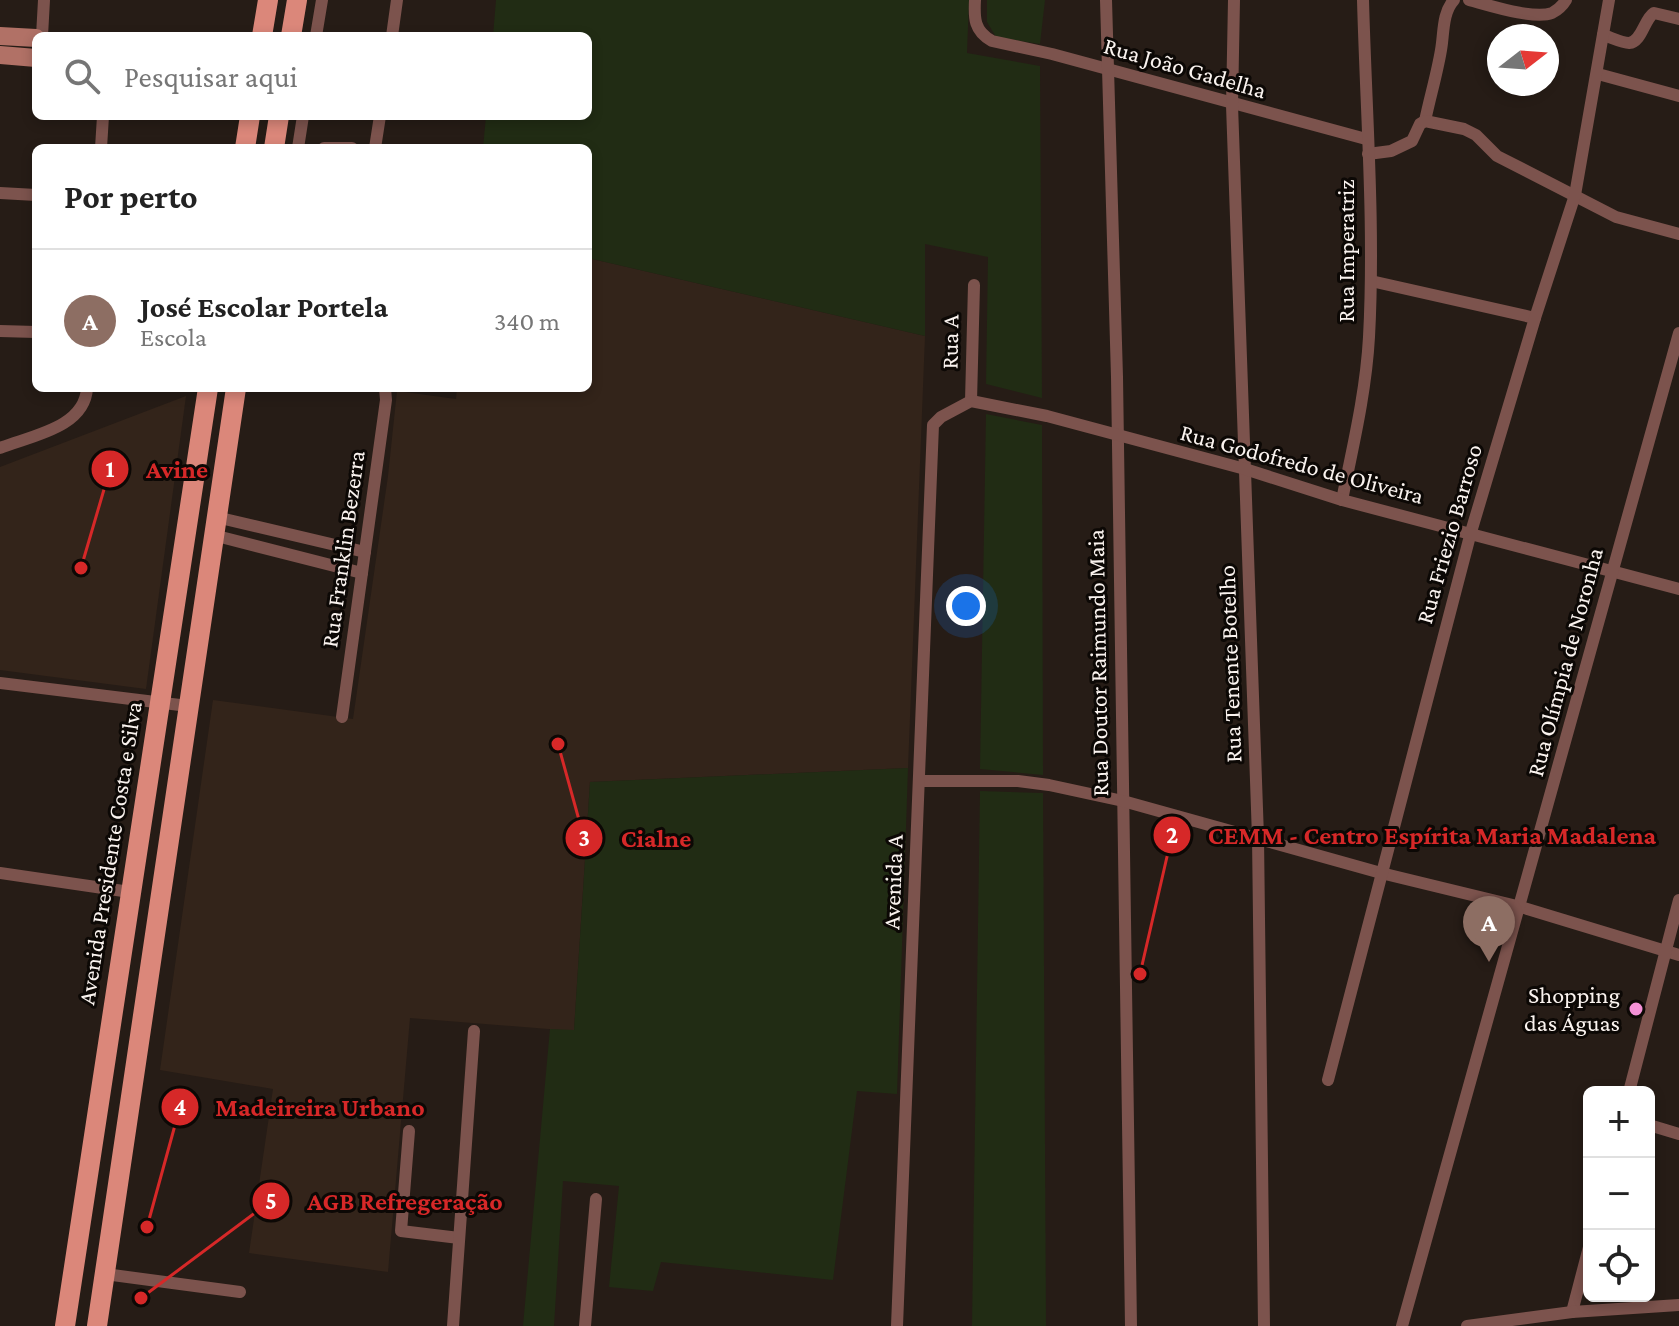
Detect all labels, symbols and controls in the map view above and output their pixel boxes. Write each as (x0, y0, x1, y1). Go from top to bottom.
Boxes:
north arrow (1487, 24, 1559, 96)
street label: Rua João Gadelha (1101, 31, 1269, 104)
search box (32, 32, 592, 120)
icon: search (60, 54, 104, 98)
text: Pesquisar aqui (124, 60, 298, 93)
text: Por perto (64, 178, 198, 215)
street label: Rua Imperatriz (1332, 179, 1359, 323)
text: José Escolar Portela (140, 290, 388, 323)
text: A (82, 307, 98, 336)
text: 340 m (494, 307, 560, 336)
street label: Rua A (936, 314, 963, 370)
text: Escola (140, 323, 207, 352)
street label: Rua Godofredo de Oliveira (1177, 418, 1427, 509)
street label: Rua Friezio Barroso (1410, 441, 1487, 627)
callout: Avine (90, 444, 224, 494)
street label: Rua Franklin Bezerra (315, 449, 370, 649)
text: 1 (106, 455, 115, 482)
text: Avine (145, 455, 208, 484)
street label: Rua Doutor Raimundo Maia (1082, 529, 1113, 797)
street label: Rua Olímpia de Noronha (1521, 544, 1608, 779)
street label: Rua Tenente Botelho (1213, 565, 1246, 763)
your location (946, 586, 986, 626)
street label: Avenida Presidente Costa e Silva (72, 699, 147, 1007)
callout: CEMM - Centro Espírita Maria Madalena (1152, 810, 1672, 860)
callout: Cialne (564, 813, 707, 863)
text: 2 (1166, 821, 1178, 848)
text: CEMM - Centro Espírita Maria Madalena (1208, 821, 1657, 850)
text: 3 (578, 824, 590, 851)
text: Cialne (621, 824, 691, 853)
street label: Avenida A (877, 833, 908, 930)
pin: A (1463, 896, 1515, 962)
place label: Shopping das Águas (1524, 981, 1620, 1036)
marker: Shopping das Águas (1627, 1000, 1645, 1018)
callout: Madeireira Urbano (160, 1082, 441, 1132)
map controls (1583, 1086, 1655, 1302)
button: + (1583, 1086, 1655, 1158)
text: 4 (174, 1093, 187, 1120)
text: Madeireira Urbano (215, 1093, 425, 1122)
button: − (1583, 1158, 1655, 1230)
callout: AGB Refregeração (251, 1176, 519, 1226)
text: 5 (265, 1187, 277, 1214)
text: AGB Refregeração (306, 1187, 503, 1216)
button: locate (1583, 1230, 1655, 1302)

